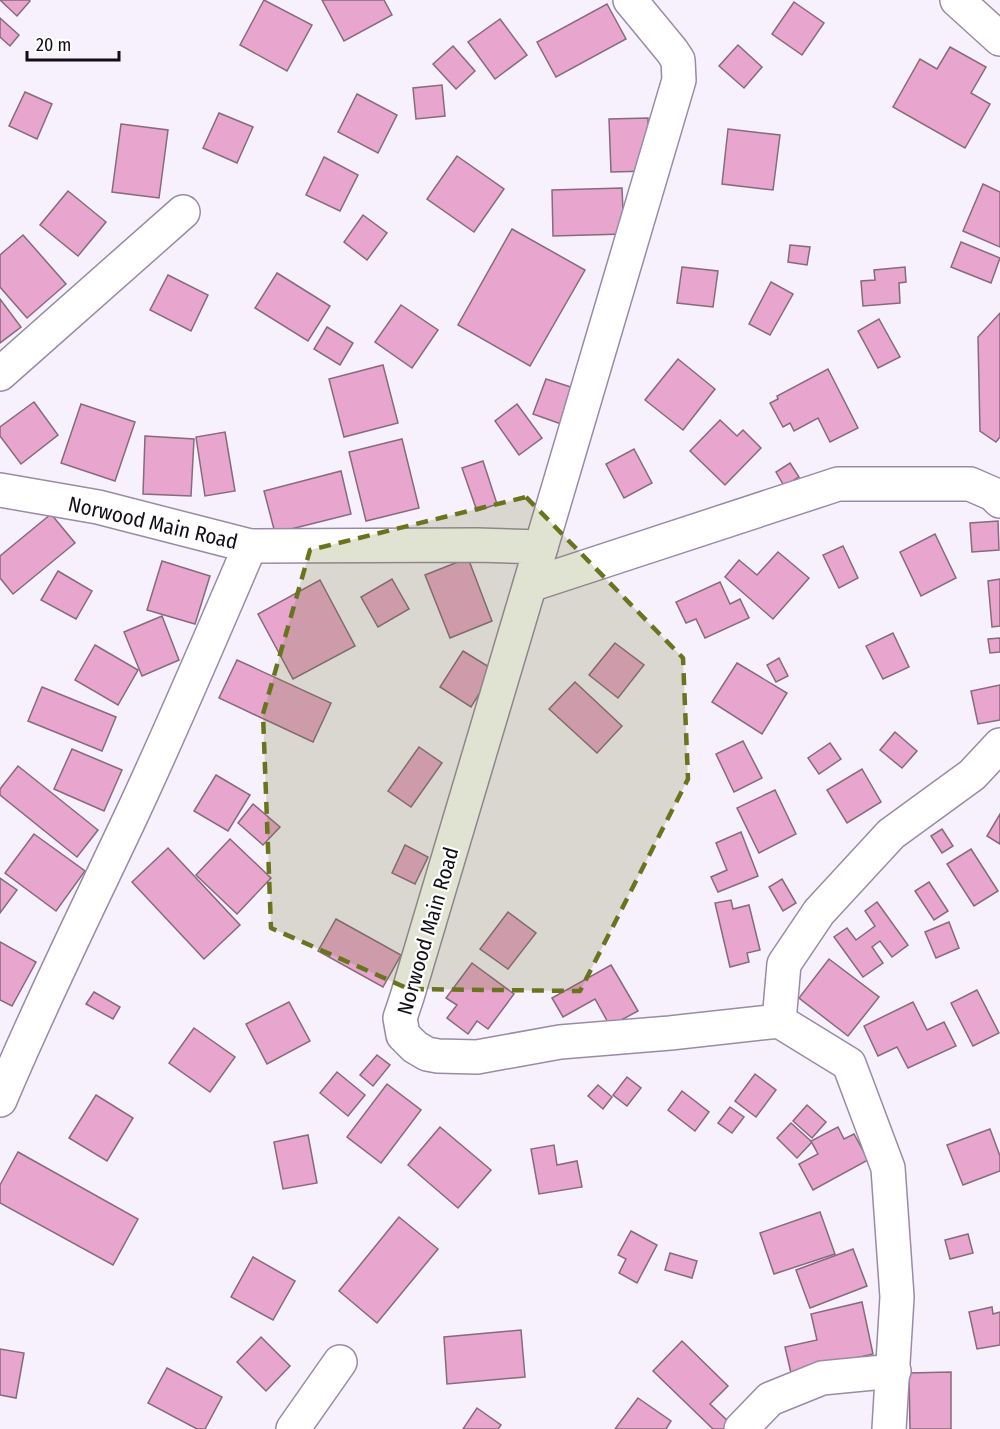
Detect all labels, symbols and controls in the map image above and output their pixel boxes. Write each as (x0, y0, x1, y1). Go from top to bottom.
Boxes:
scale bar (27, 24, 118, 62)
text: 20 m (36, 34, 71, 56)
street label: Norwood Main Road (66, 491, 240, 555)
street label: Norwood Main Road (392, 844, 464, 1018)

